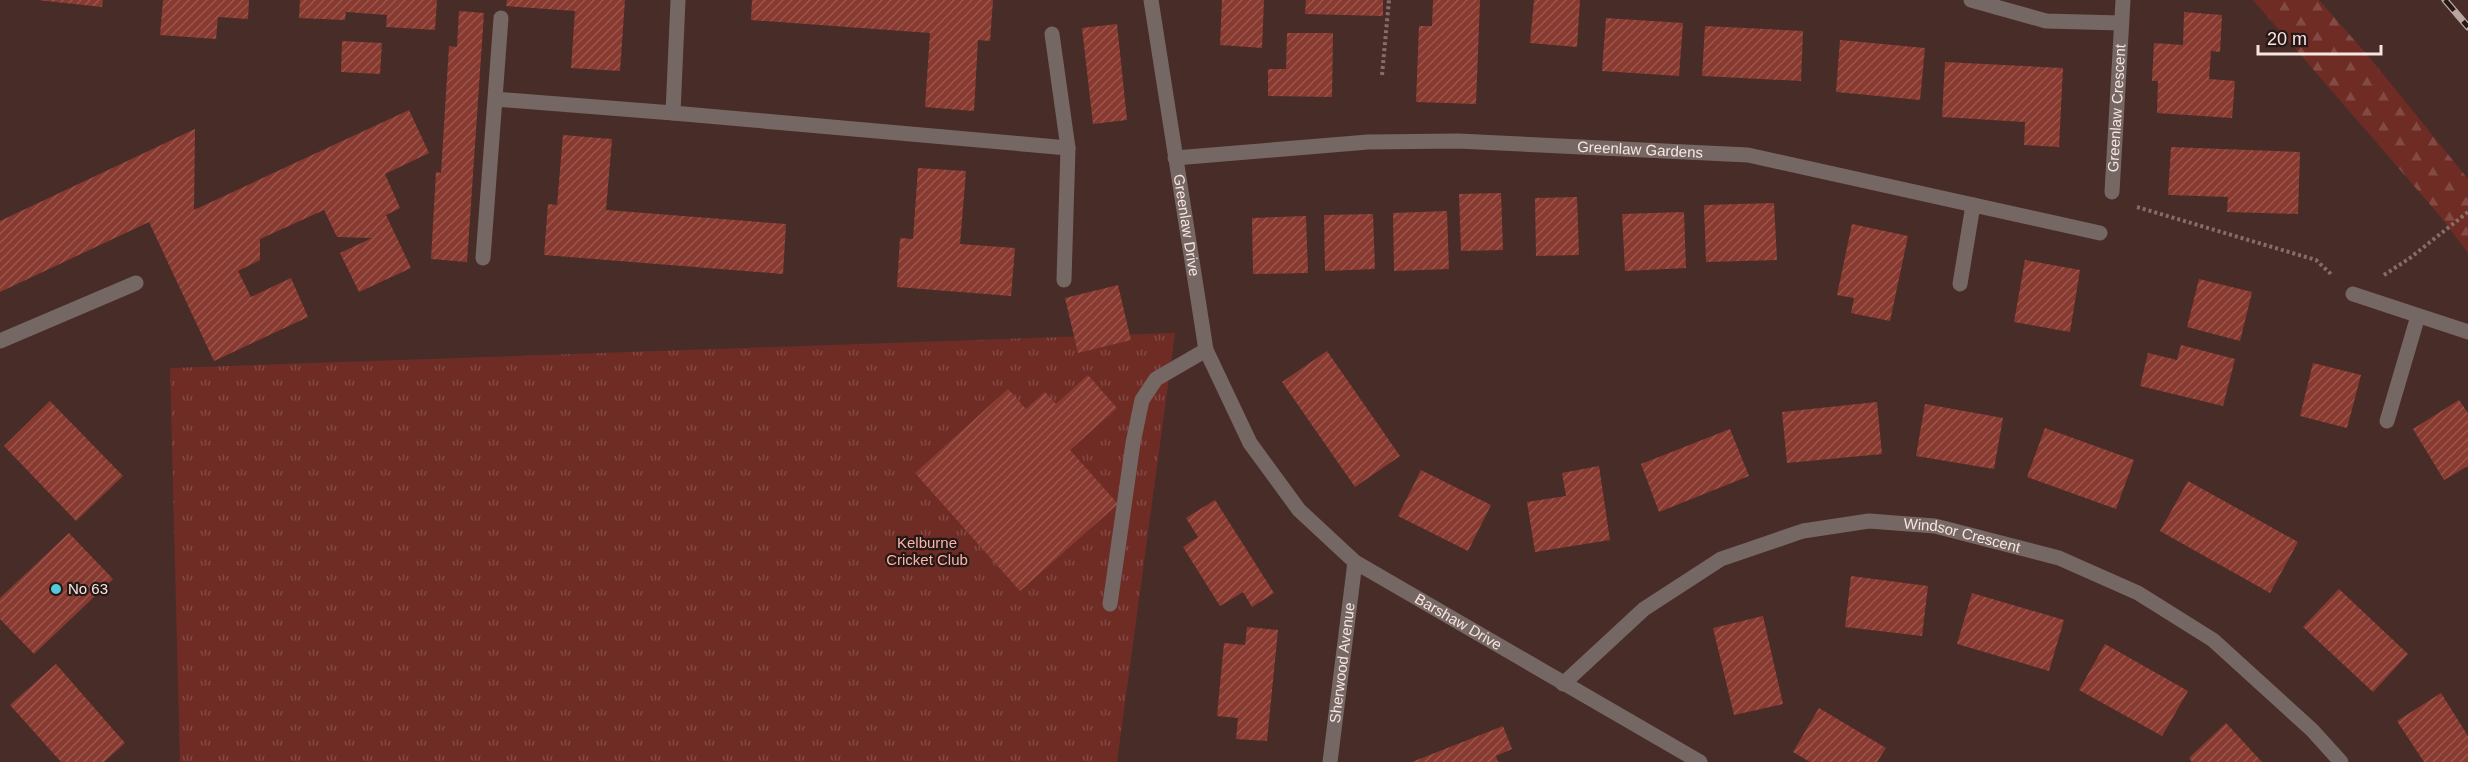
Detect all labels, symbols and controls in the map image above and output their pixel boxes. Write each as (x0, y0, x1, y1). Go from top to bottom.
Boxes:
scale bar (2258, 18, 2381, 56)
text: 20 m (2267, 29, 2307, 49)
street label: Greenlaw Crescent (2104, 43, 2129, 173)
street label: Greenlaw Gardens (1577, 138, 1703, 161)
street label: Greenlaw Drive (1170, 173, 1203, 278)
street label: Windsor Crescent (1903, 515, 2023, 556)
park label: Kelburne Cricket Club (886, 534, 968, 568)
place label: No 63 (68, 580, 108, 597)
marker: No 63 (49, 582, 63, 596)
street label: Barshaw Drive (1412, 590, 1505, 653)
street label: Sherwood Avenue (1326, 601, 1358, 724)

